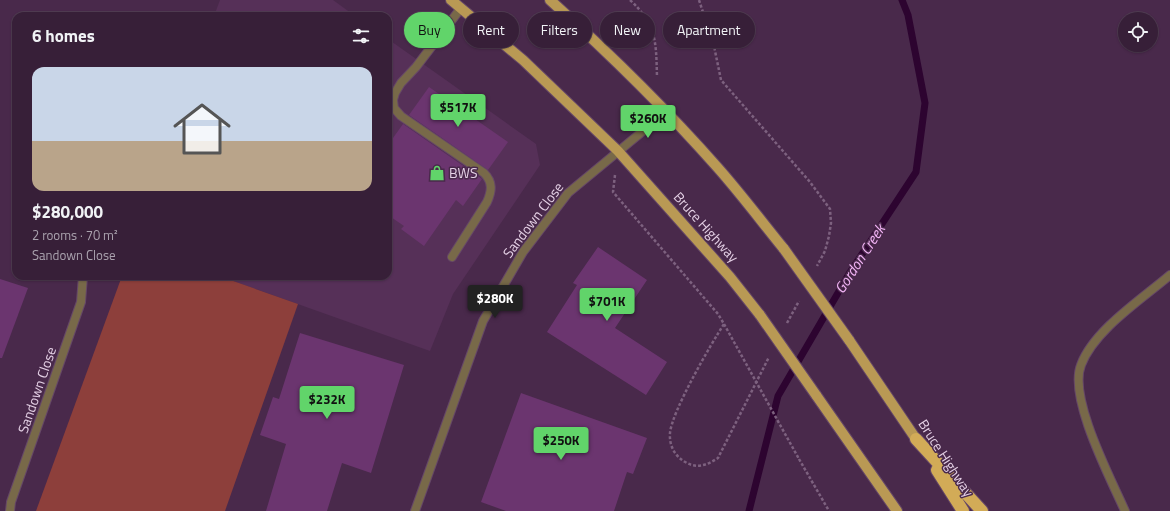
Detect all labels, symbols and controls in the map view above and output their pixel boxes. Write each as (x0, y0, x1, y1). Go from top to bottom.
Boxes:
chip: Buy (404, 12, 455, 48)
chip: Rent (463, 12, 519, 48)
chip: Filters (527, 12, 592, 48)
chip: New (600, 12, 655, 48)
chip: Apartment (663, 12, 755, 48)
map controls (1118, 12, 1158, 52)
button: locate (1118, 12, 1158, 52)
text: 6 homes (32, 23, 95, 49)
icon: filters (350, 25, 372, 47)
icon: home (166, 93, 238, 165)
pin: $517K (430, 94, 486, 128)
text: $517K (440, 97, 476, 117)
pin: $260K (620, 105, 676, 139)
text: $260K (630, 108, 666, 128)
place label: BWS (449, 162, 478, 183)
shop icon: BWS (428, 164, 446, 182)
street label: Sandown Close (497, 177, 568, 262)
street label: Bruce Highway (669, 187, 744, 267)
text: $280,000 (32, 199, 103, 225)
water label: Gordon Creek (828, 217, 892, 298)
text: 2 rooms · 70 m² (32, 225, 118, 245)
text: Sandown Close (32, 245, 116, 265)
pin: $280K (467, 285, 523, 319)
text: $280K (477, 288, 513, 308)
pin: $701K (579, 288, 635, 322)
text: $701K (589, 291, 625, 311)
street label: Sandown Close (12, 344, 61, 436)
pin: $232K (299, 386, 355, 420)
text: $232K (309, 389, 345, 409)
street label: Bruce Highway (914, 415, 979, 501)
pin: $250K (533, 427, 589, 461)
text: $250K (543, 430, 579, 450)

